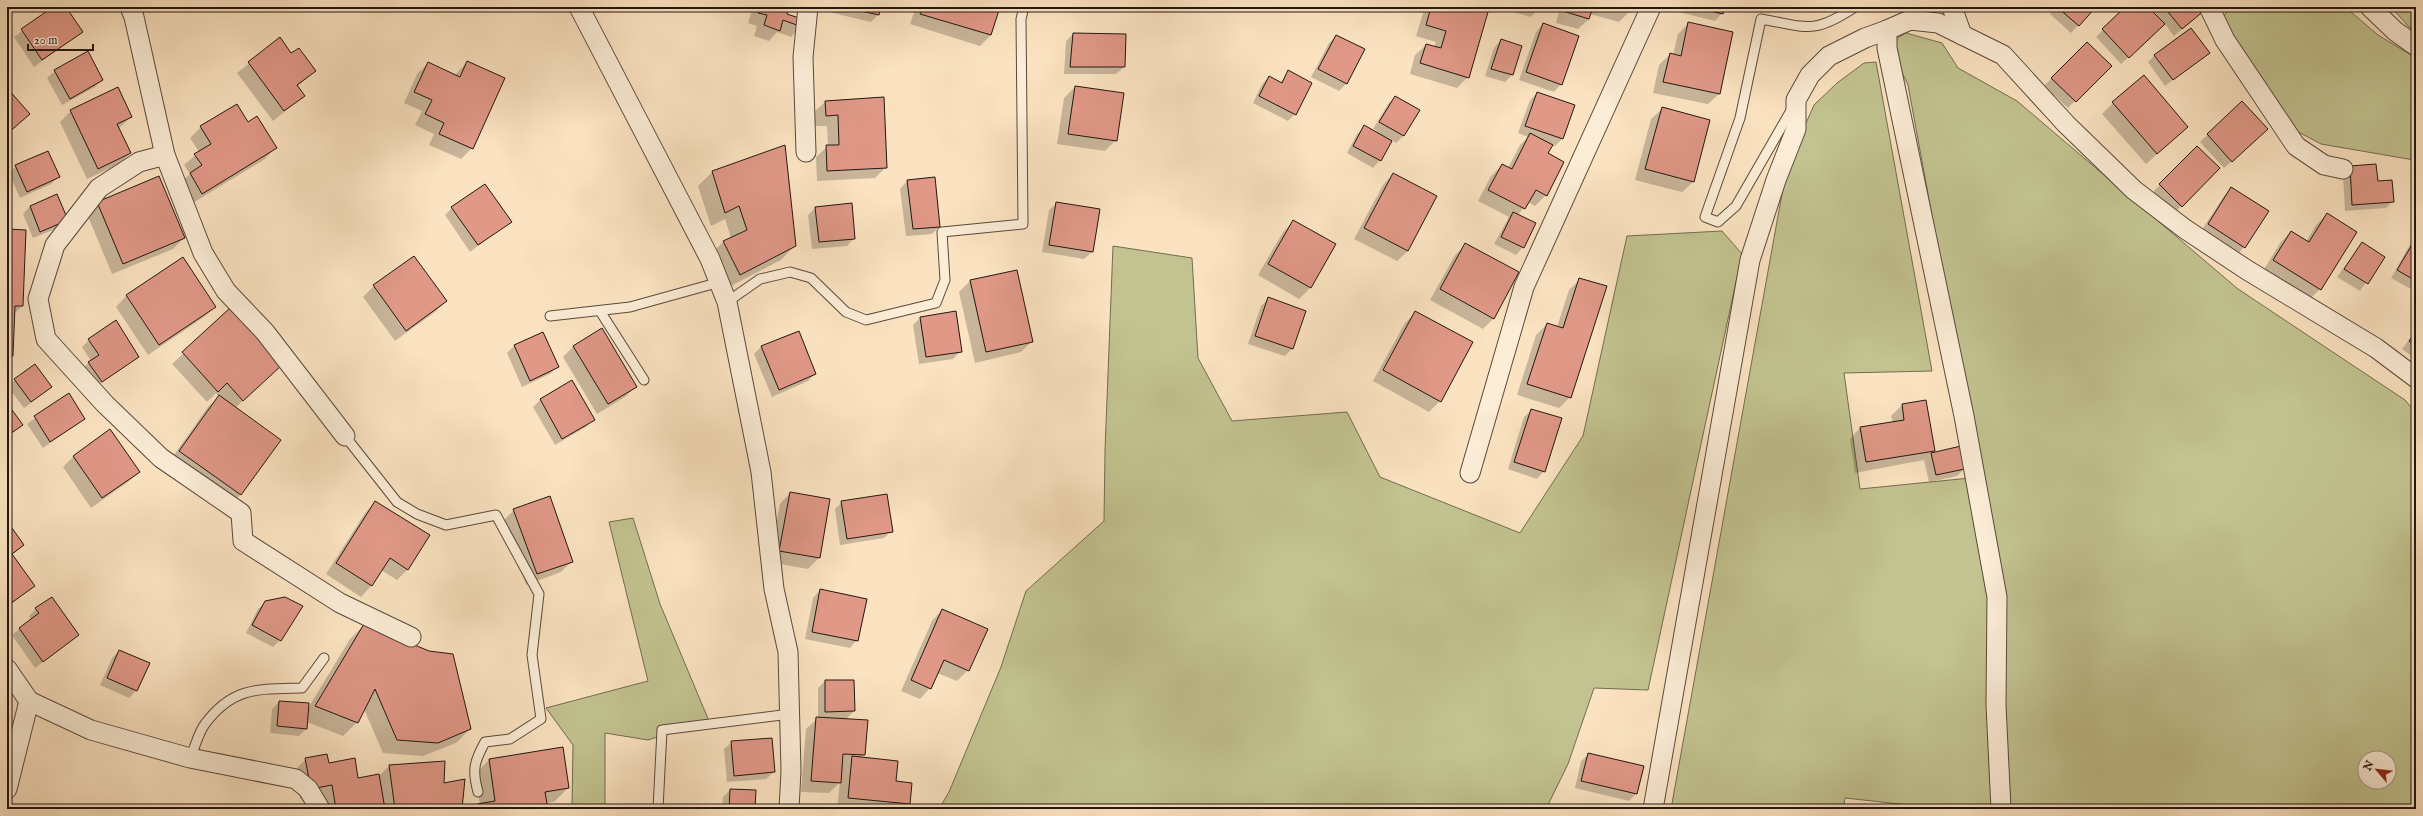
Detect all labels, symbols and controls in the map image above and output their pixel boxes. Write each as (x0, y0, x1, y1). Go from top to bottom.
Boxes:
scale bar (28, 26, 93, 52)
text: 20 m (34, 33, 57, 48)
north arrow (2357, 750, 2397, 790)
text: N (2360, 758, 2378, 774)

